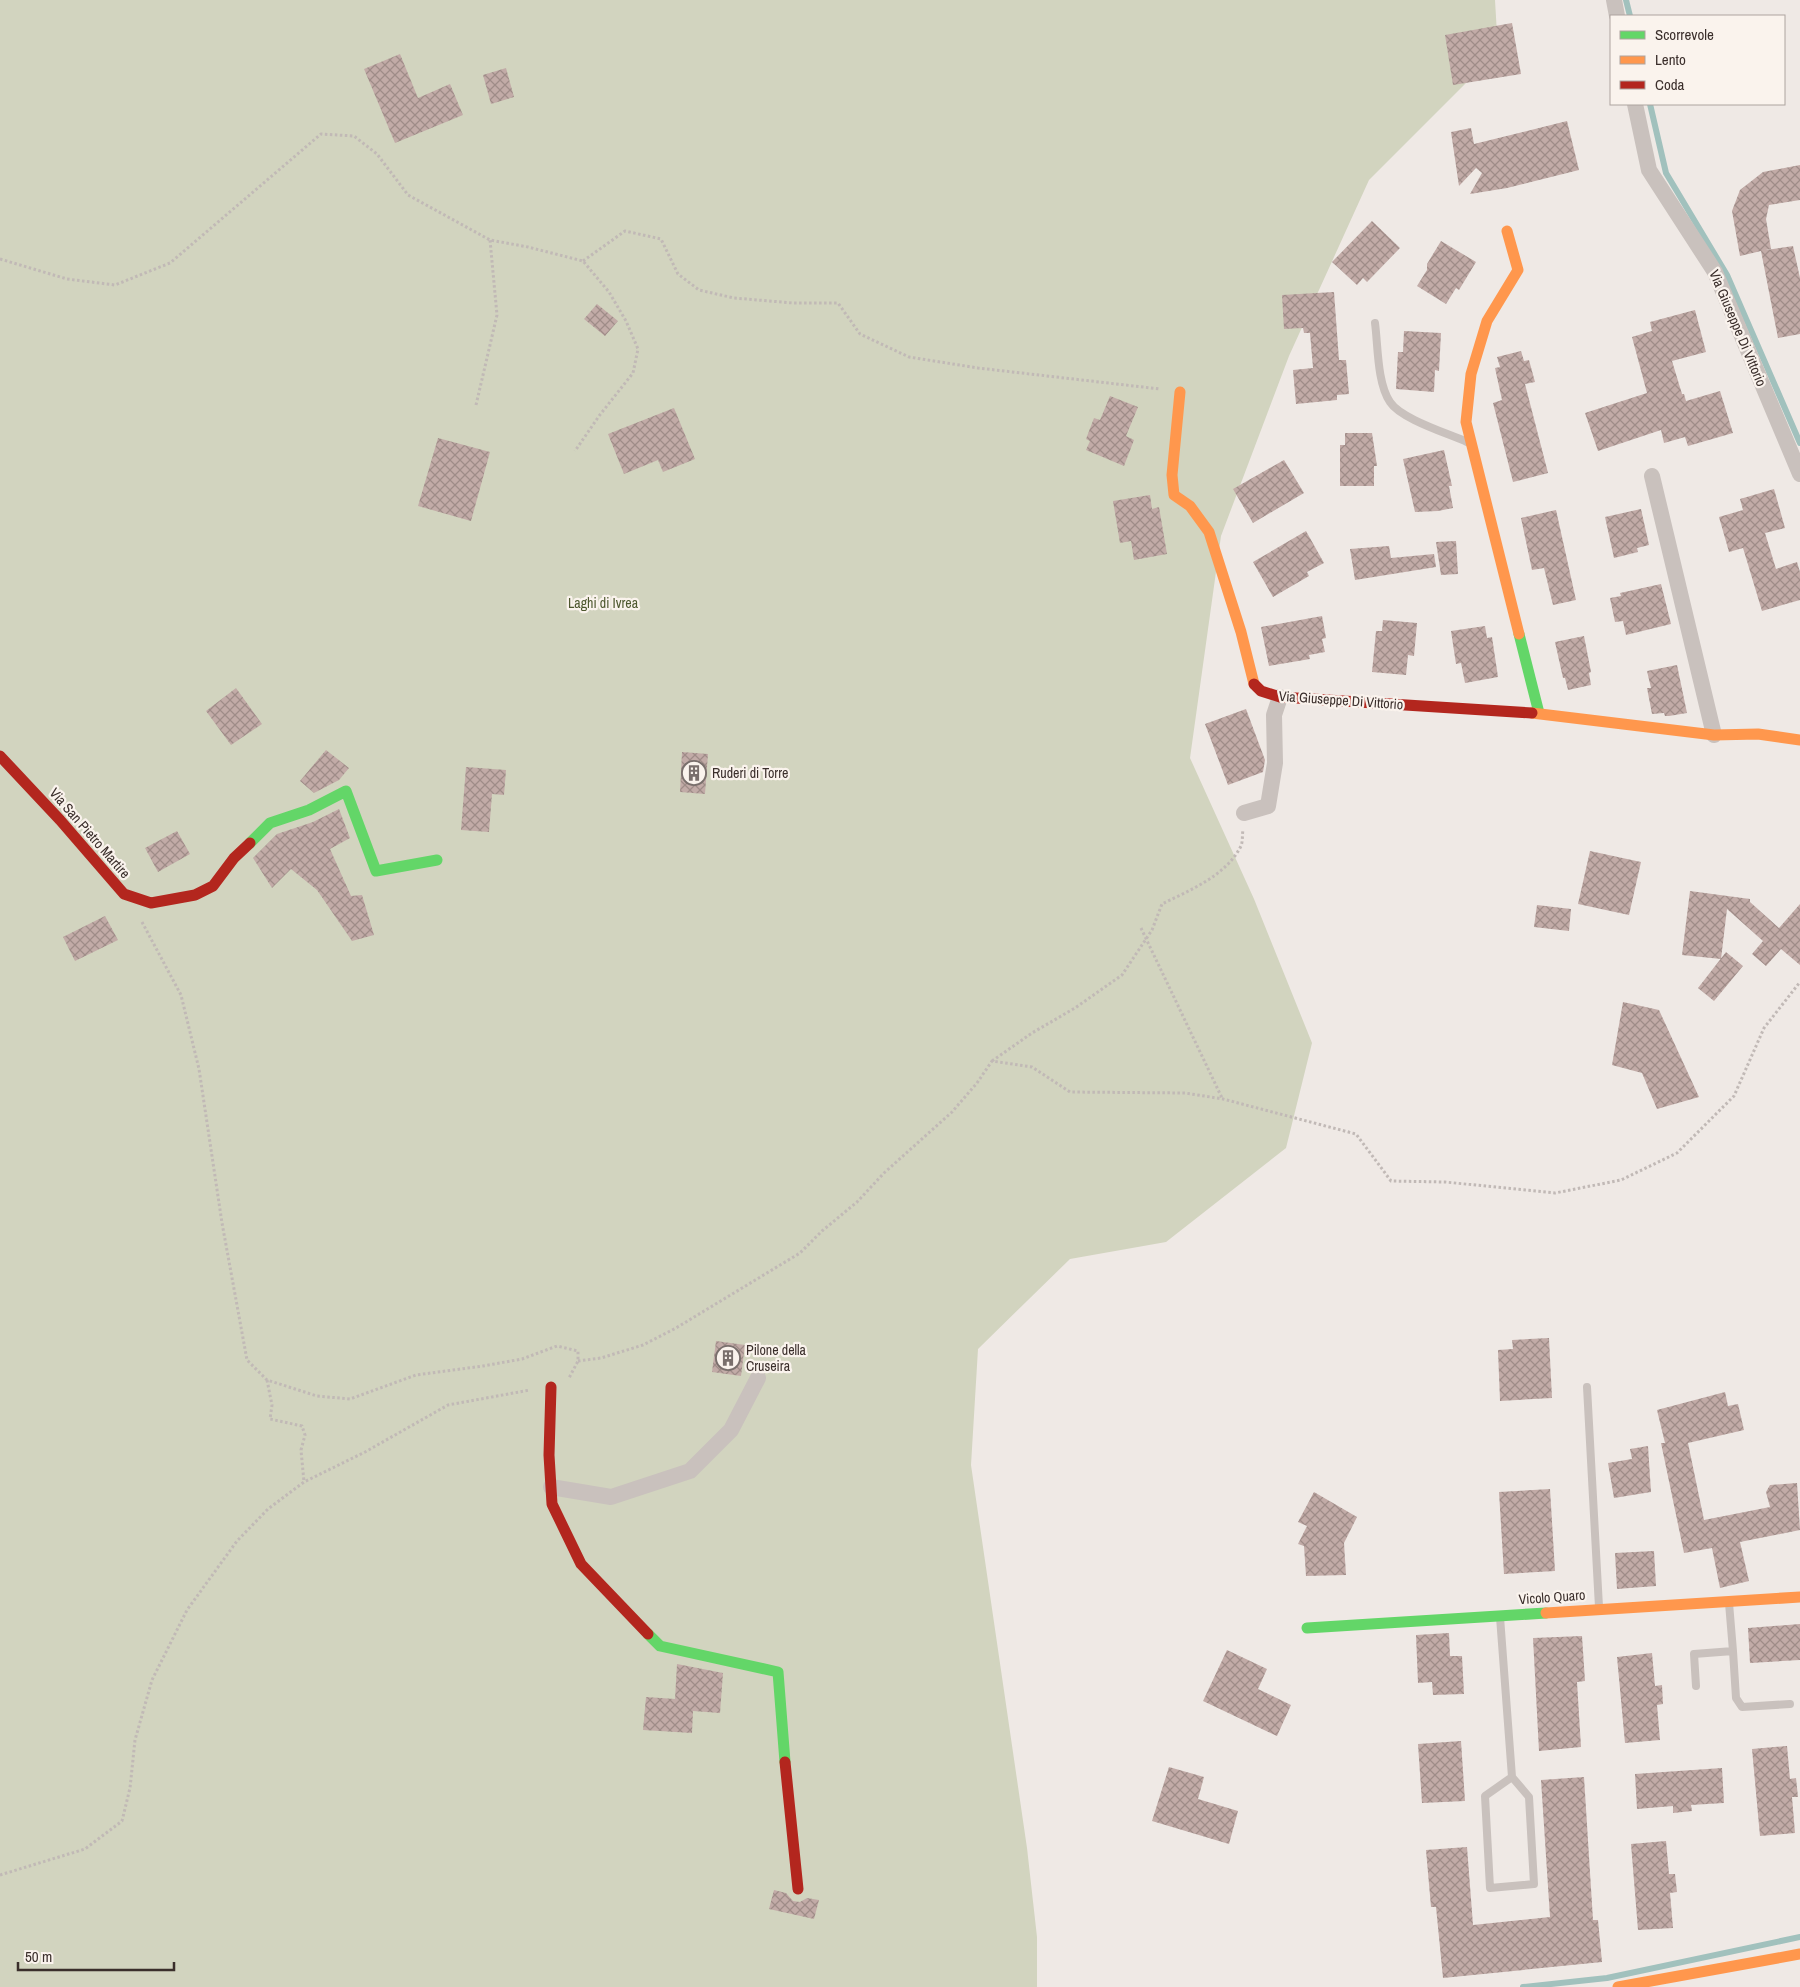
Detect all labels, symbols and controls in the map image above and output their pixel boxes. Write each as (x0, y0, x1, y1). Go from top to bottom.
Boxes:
legend (1610, 15, 1785, 105)
text: Scorrevole (1655, 24, 1714, 45)
text: Lento (1655, 49, 1686, 70)
text: Coda (1655, 74, 1685, 95)
street label: Via Giuseppe Di Vittorio (1705, 267, 1771, 389)
park label: Laghi di Ivrea (568, 594, 639, 612)
street label: Via Giuseppe Di Vittorio (1278, 687, 1404, 713)
building icon: Ruderi di Torre (681, 760, 707, 786)
place label: Ruderi di Torre (712, 764, 788, 782)
street label: Via San Pietro Martire (46, 784, 134, 882)
place label: Pilone della Cruseira (746, 1341, 807, 1375)
building icon: Pilone della Cruseira (715, 1345, 741, 1371)
street label: Vicolo Quaro (1518, 1586, 1586, 1608)
scale bar (18, 1940, 174, 1972)
text: 50 m (25, 1946, 52, 1967)

